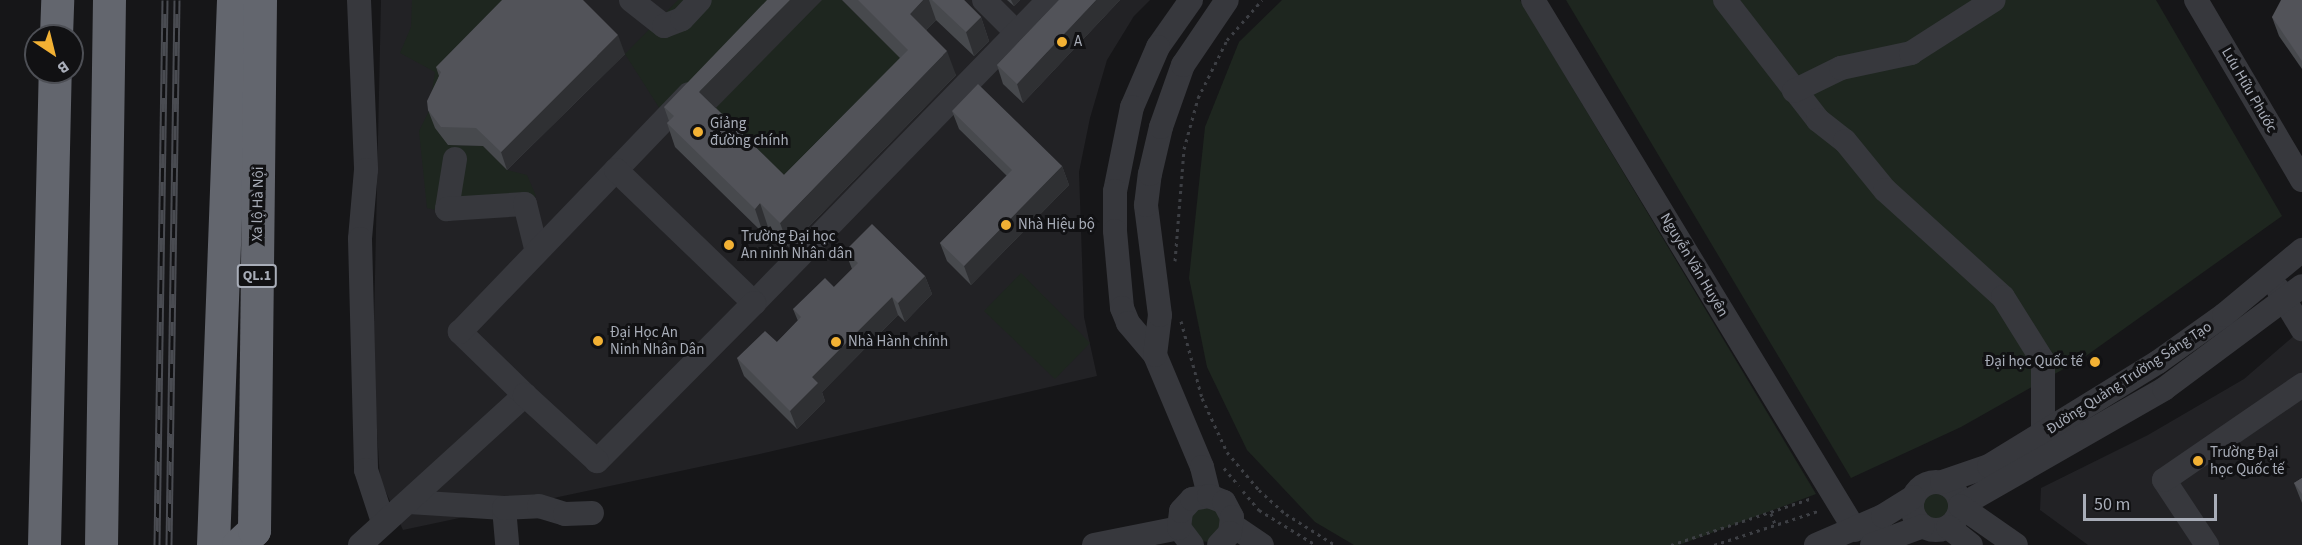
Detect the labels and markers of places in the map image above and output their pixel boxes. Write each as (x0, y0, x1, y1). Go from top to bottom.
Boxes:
place label: A (1074, 33, 1082, 51)
marker: A (1055, 35, 1069, 49)
place label: Giảng đường chính (710, 114, 789, 149)
marker: Giảng đường chính (691, 125, 705, 139)
place label: Nhà Hiệu bộ (1018, 216, 1095, 234)
marker: Nhà Hiệu bộ (999, 218, 1013, 232)
place label: Trường Đại học An ninh Nhân dân (741, 227, 852, 262)
marker: Trường Đại học An ninh Nhân dân (722, 238, 736, 252)
place label: Đại Học An Ninh Nhân Dân (610, 323, 704, 358)
place label: Nhà Hành chính (848, 333, 948, 351)
marker: Đại Học An Ninh Nhân Dân (591, 334, 605, 348)
marker: Nhà Hành chính (829, 335, 843, 349)
place label: Đại học Quốc tế (1985, 353, 2083, 371)
marker: Đại học Quốc tế (2088, 355, 2102, 369)
place label: Trường Đại học Quốc tế (2210, 443, 2285, 478)
marker: Trường Đại học Quốc tế (2191, 454, 2205, 468)

